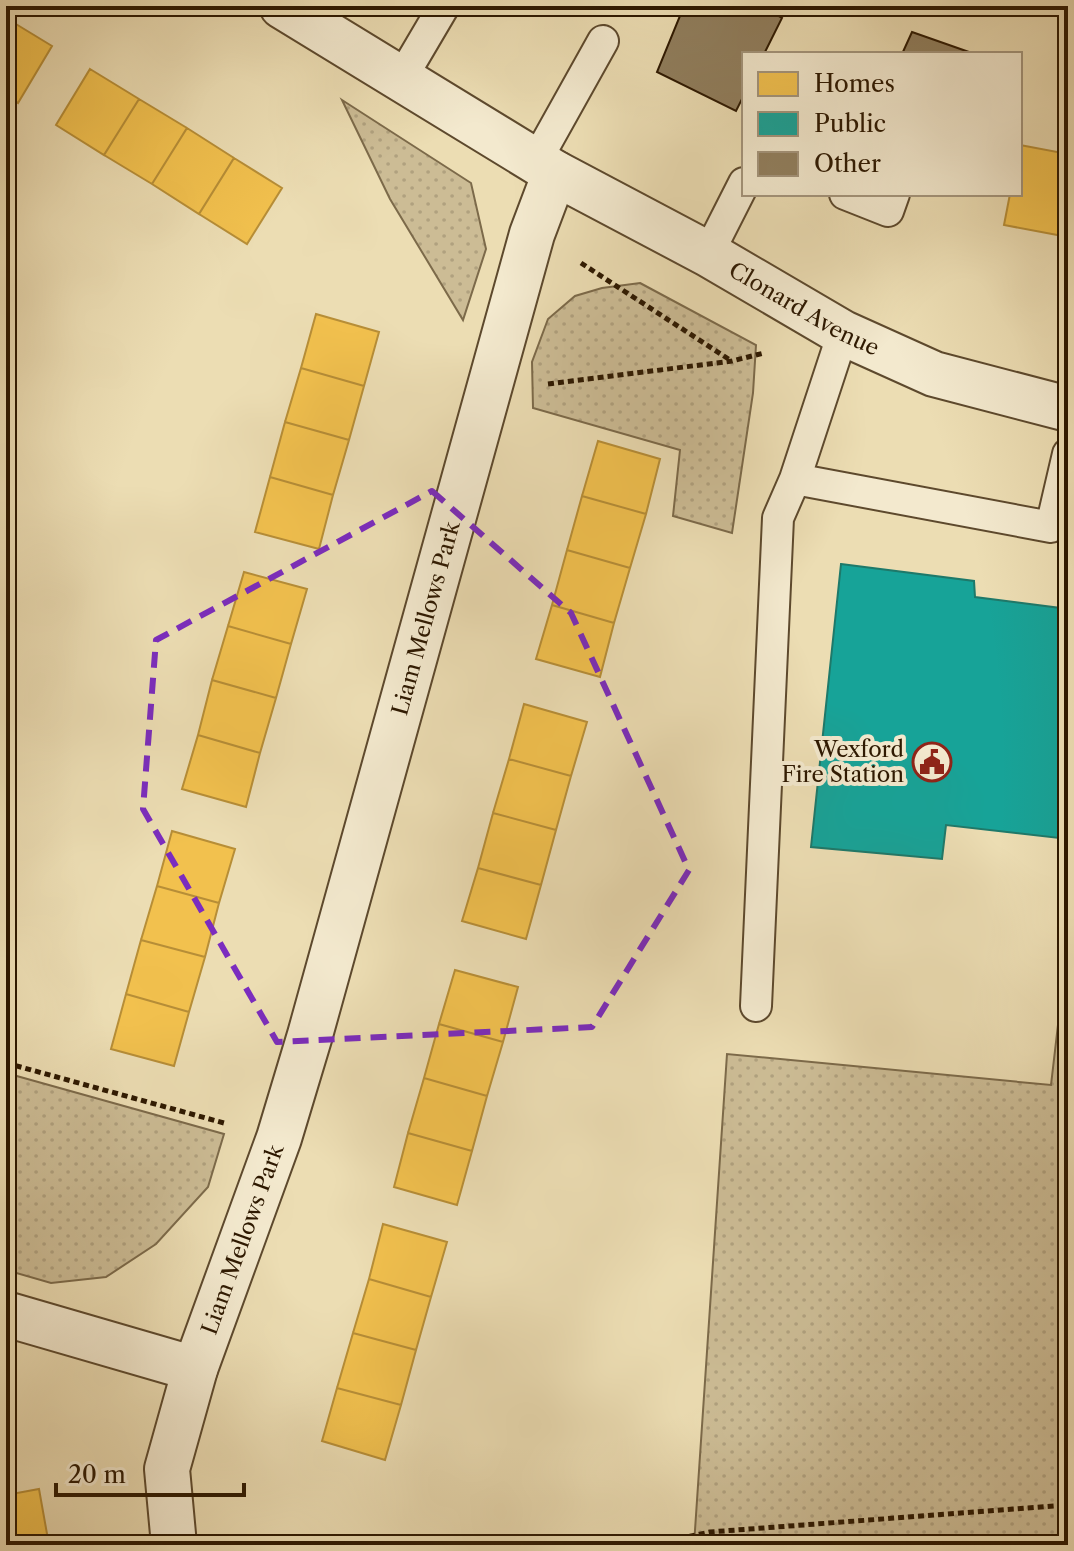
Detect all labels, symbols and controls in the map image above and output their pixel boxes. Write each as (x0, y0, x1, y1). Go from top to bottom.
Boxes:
legend (742, 52, 1022, 196)
text: Homes (814, 69, 895, 98)
text: Public (814, 109, 886, 138)
text: Other (814, 149, 881, 178)
street label: Clonard Avenue (724, 256, 883, 362)
street label: Liam Mellows Park (386, 517, 466, 718)
place label: Wexford Fire Station (782, 736, 904, 788)
public building icon: Wexford Fire Station (911, 741, 953, 783)
street label: Liam Mellows Park (196, 1140, 290, 1338)
scale bar (56, 1447, 244, 1497)
text: 20 m (68, 1460, 126, 1489)

